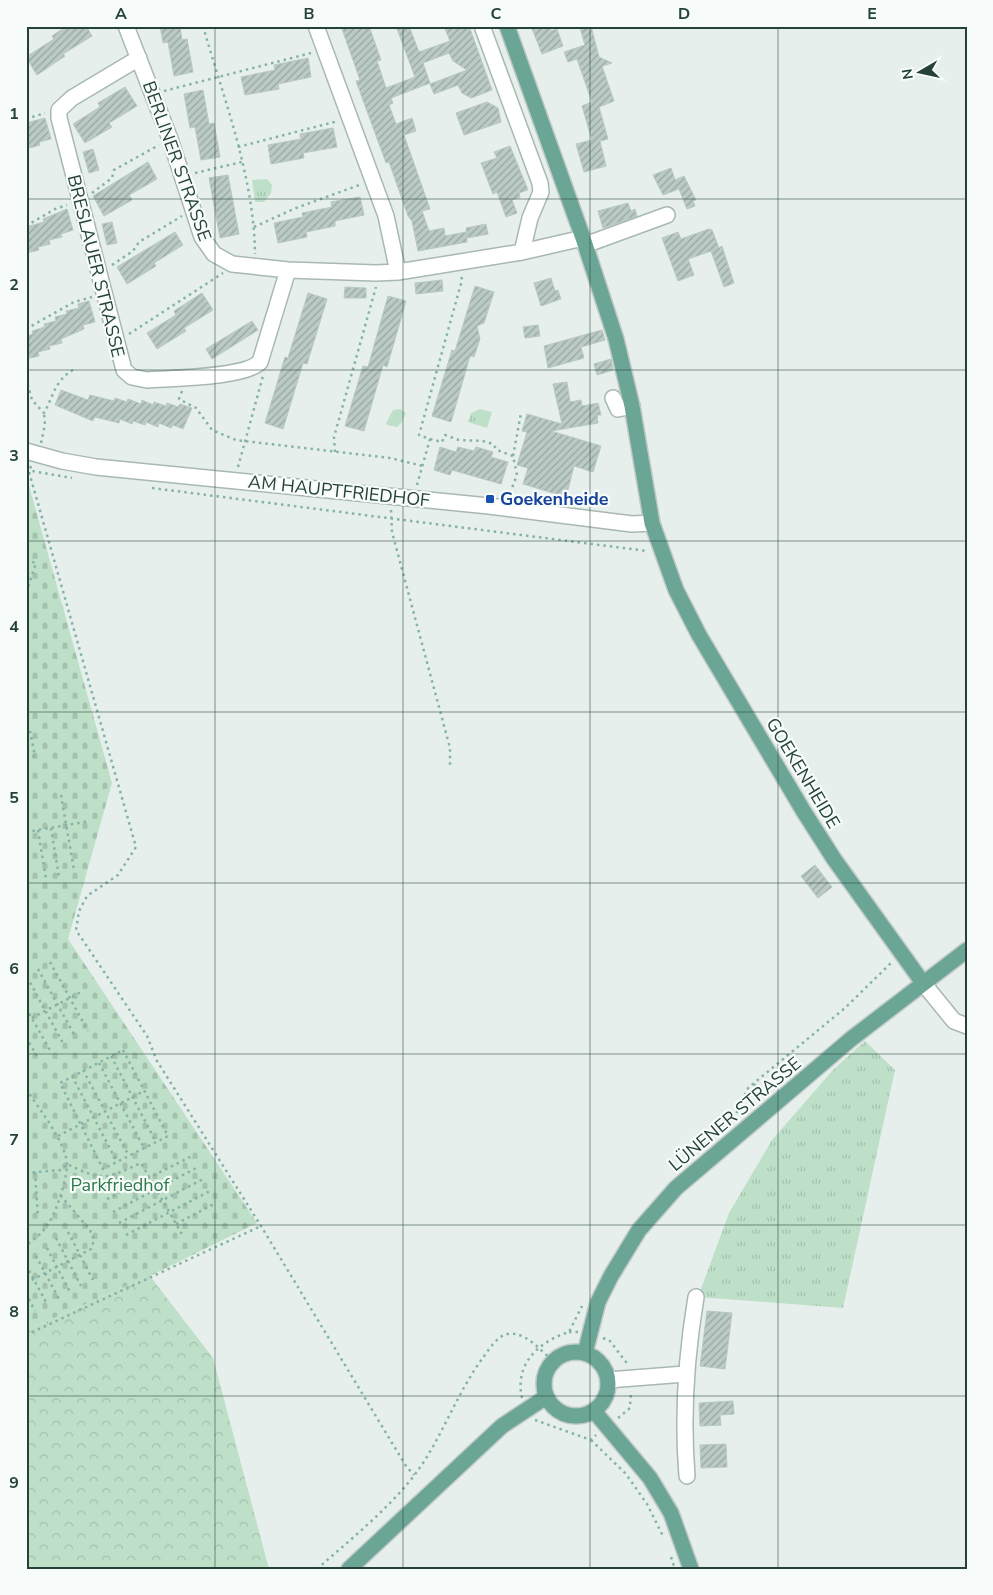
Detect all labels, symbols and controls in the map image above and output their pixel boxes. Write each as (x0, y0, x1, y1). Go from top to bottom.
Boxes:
text: A (115, 3, 127, 25)
text: B (303, 3, 315, 25)
text: C (491, 3, 502, 25)
text: D (678, 3, 690, 25)
text: E (867, 3, 877, 25)
north arrow (896, 48, 946, 98)
text: N (897, 67, 918, 81)
street label: BERLINER STRASSE (137, 78, 217, 244)
text: 1 (9, 103, 19, 125)
street label: BRESLAUER STRASSE (62, 172, 130, 360)
text: 2 (9, 274, 19, 296)
text: 3 (9, 445, 19, 467)
street label: AM HAUPTFRIEDHOF (247, 470, 431, 512)
place label: Goekenheide (500, 487, 609, 511)
marker: Goekenheide (484, 493, 496, 505)
text: 4 (9, 616, 19, 638)
street label: GOEKENHEIDE (760, 713, 846, 833)
text: 5 (9, 787, 19, 809)
text: 6 (9, 958, 19, 980)
street label: LÜNENER STRASSE (664, 1052, 806, 1176)
text: 7 (9, 1129, 19, 1151)
park label: Parkfriedhof (71, 1173, 170, 1197)
text: 8 (9, 1301, 19, 1323)
text: 9 (9, 1472, 19, 1494)

